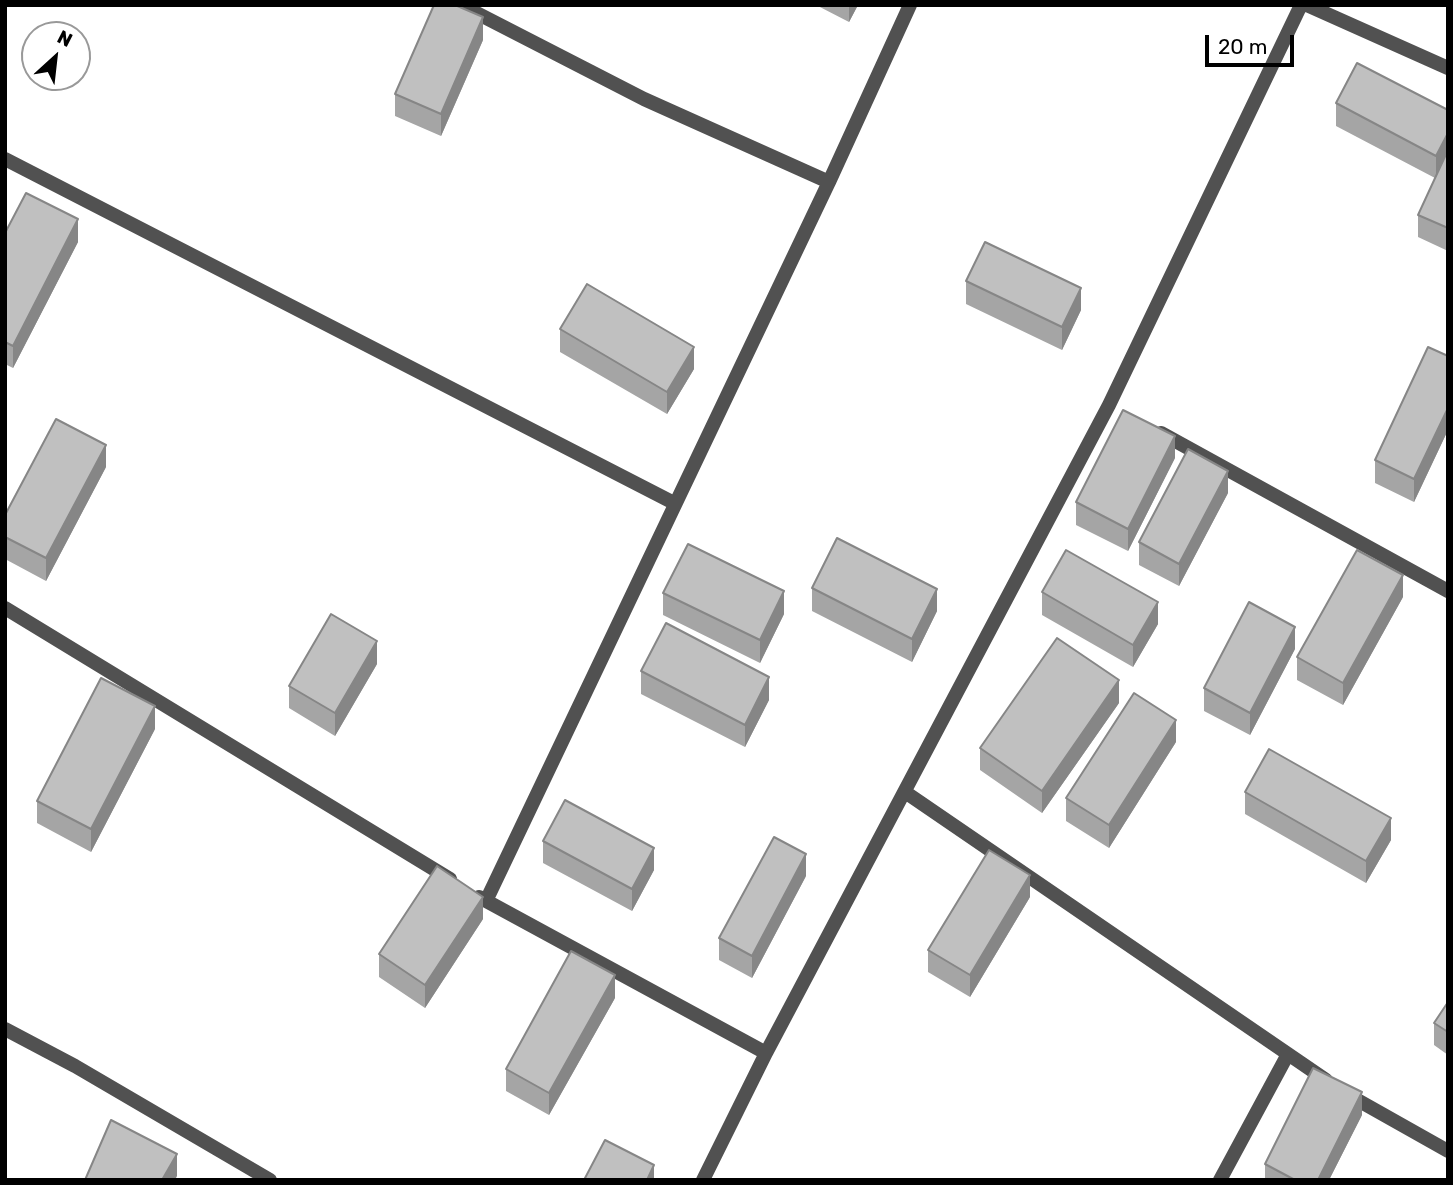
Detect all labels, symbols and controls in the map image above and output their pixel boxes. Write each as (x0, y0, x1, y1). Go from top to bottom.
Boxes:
north arrow (21, 21, 91, 91)
scale bar (1208, 21, 1297, 65)
text: N (54, 25, 76, 52)
text: 20 m (1218, 34, 1267, 59)

